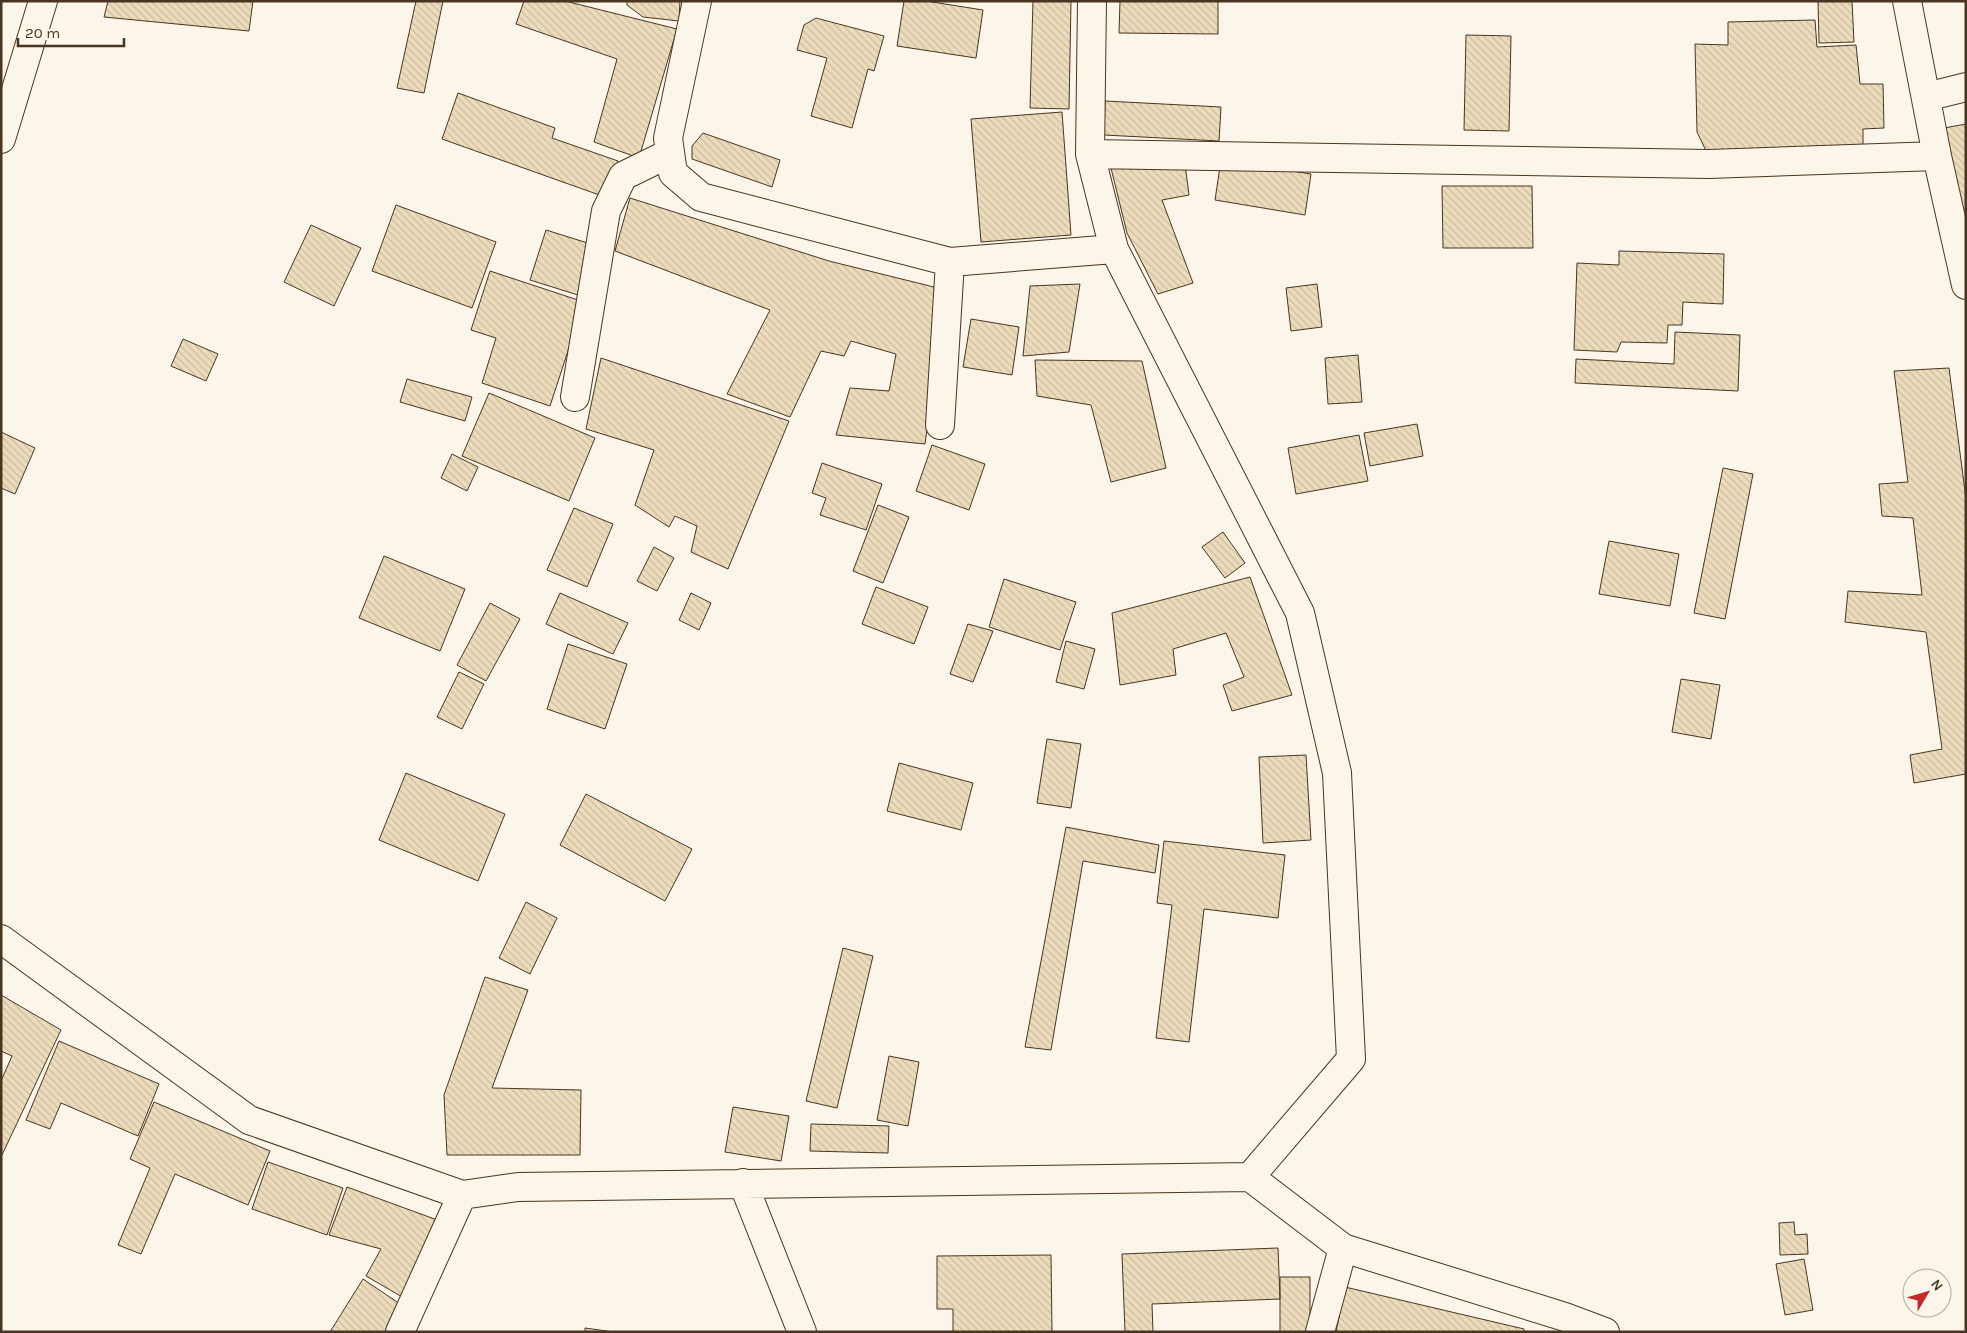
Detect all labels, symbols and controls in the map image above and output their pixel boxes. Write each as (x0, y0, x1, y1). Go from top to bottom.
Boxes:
scale bar (18, 15, 124, 47)
text: 20 m (25, 24, 60, 42)
north arrow (1902, 1268, 1952, 1318)
text: N (1927, 1276, 1947, 1294)

